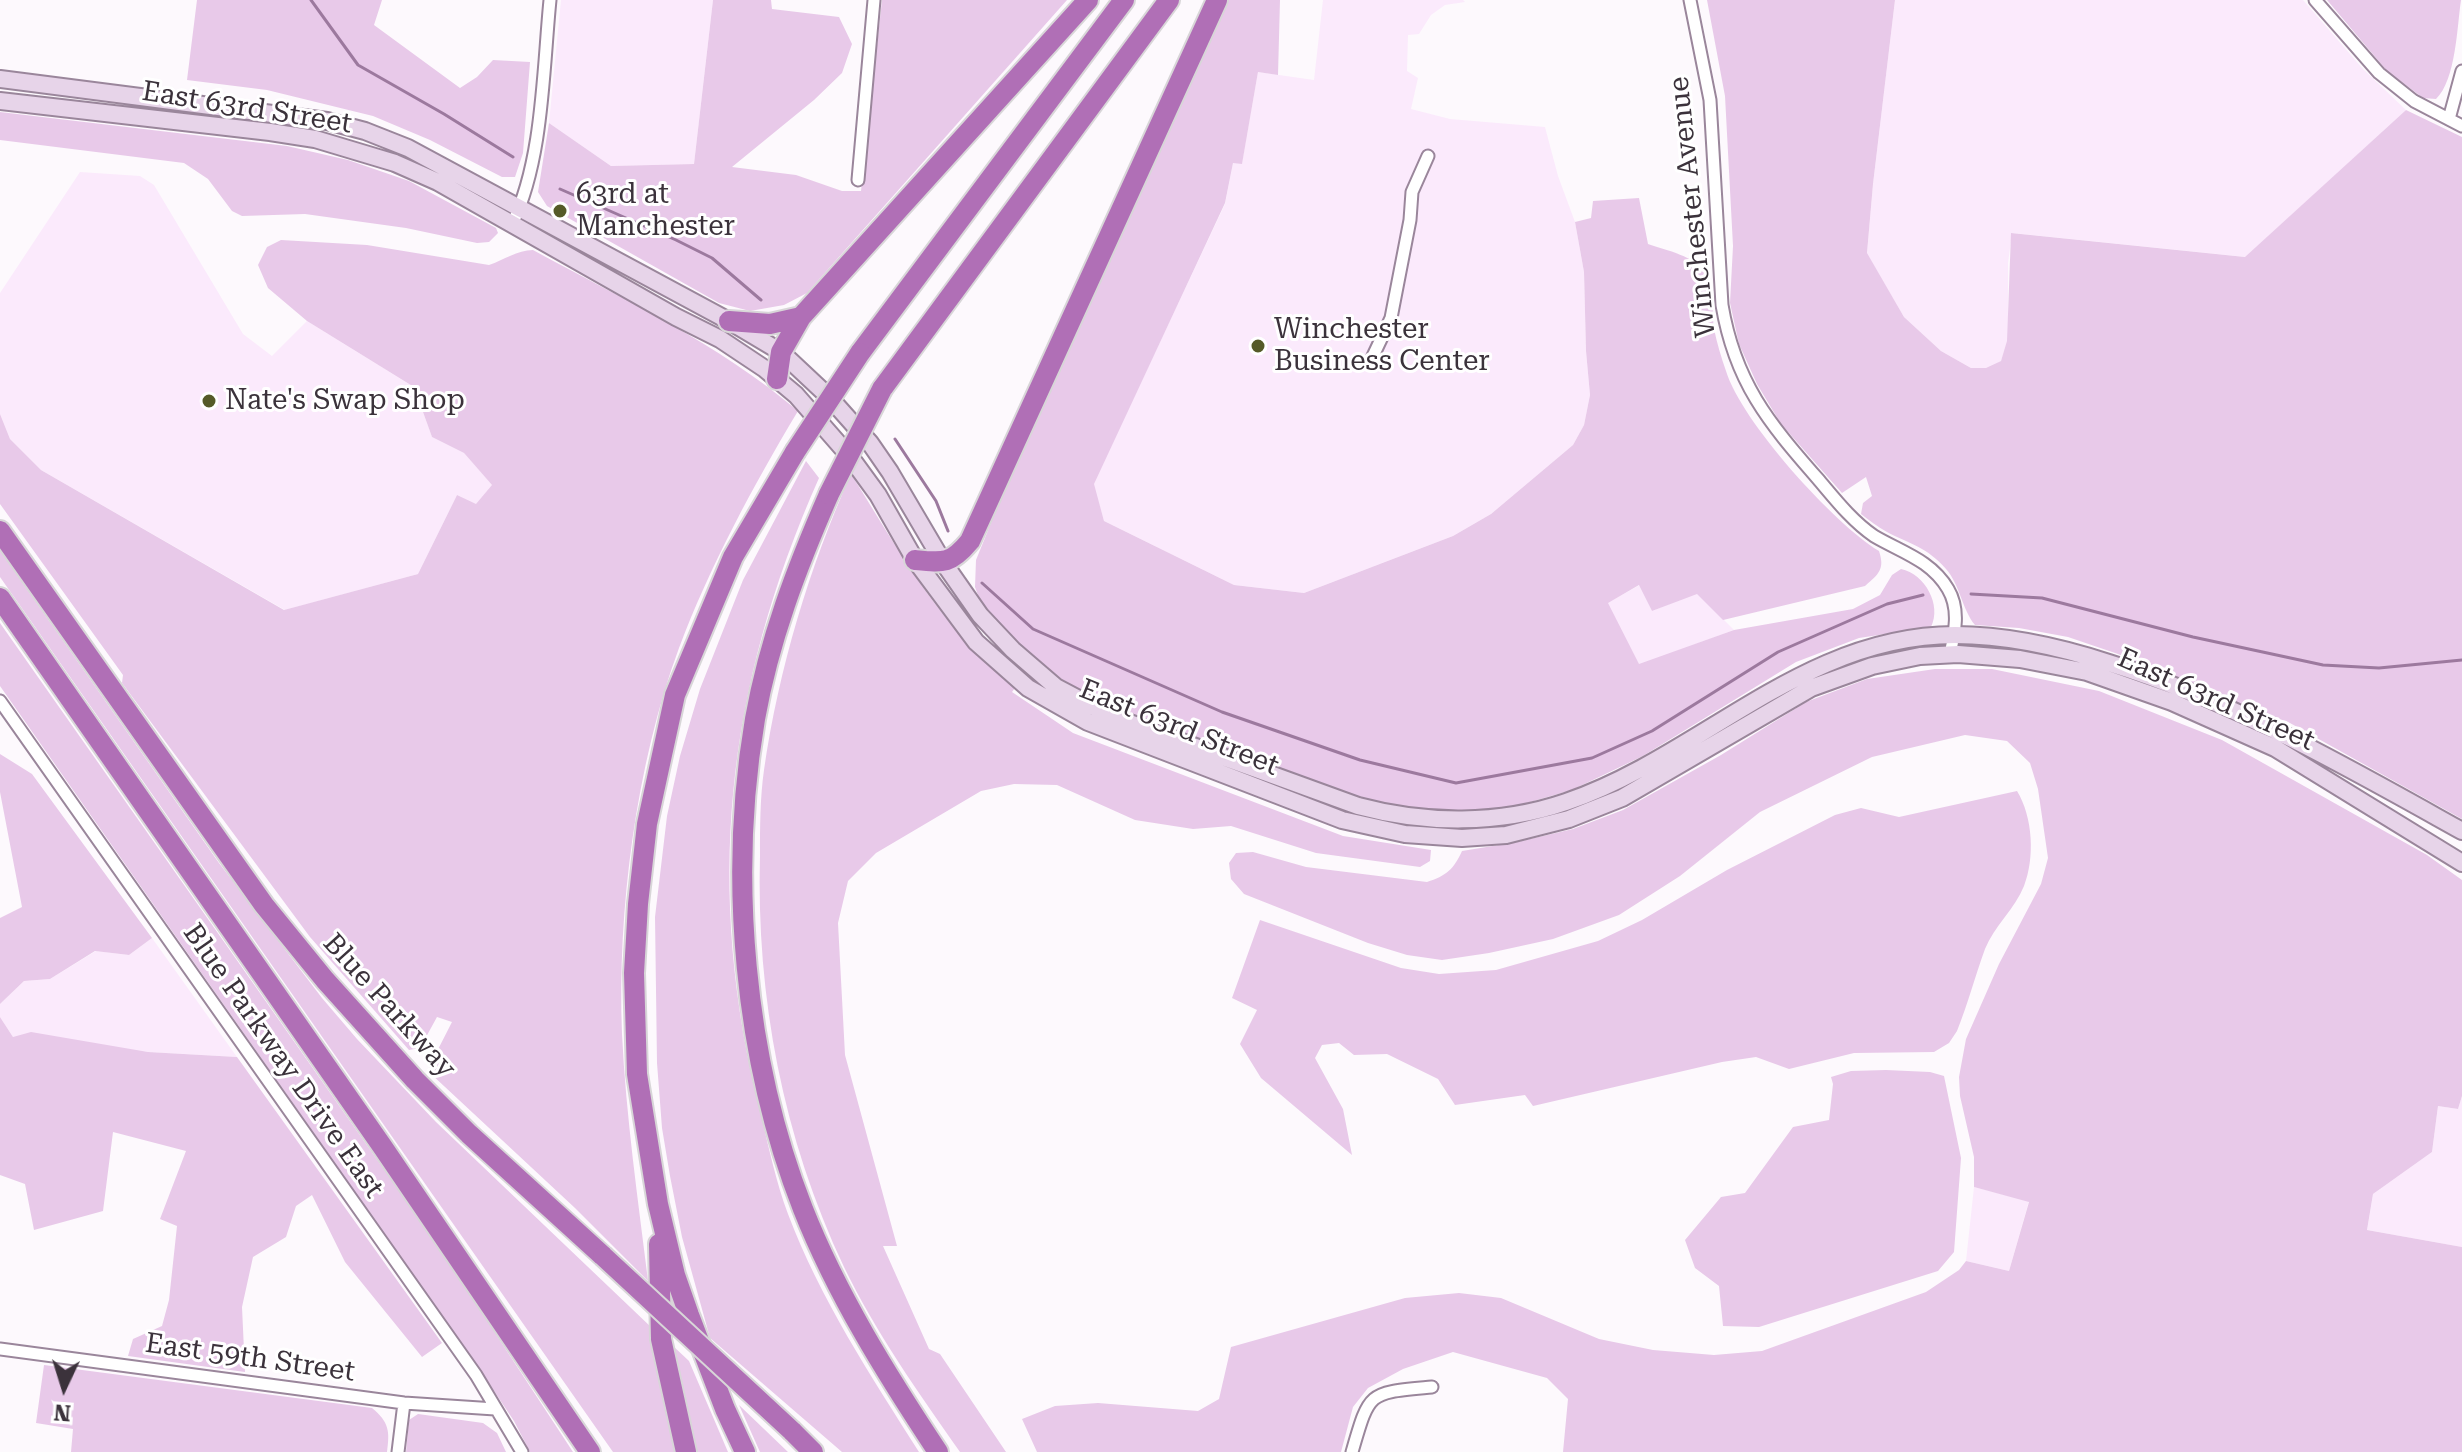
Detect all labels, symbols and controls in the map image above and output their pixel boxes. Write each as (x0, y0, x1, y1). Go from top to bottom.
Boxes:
street label: East 63rd Street (140, 75, 354, 141)
street label: Winchester Avenue (1663, 75, 1723, 339)
place label: 63rd at Manchester (576, 178, 735, 244)
marker: 63rd at Manchester (551, 202, 569, 220)
place label: Winchester Business Center (1274, 313, 1490, 379)
marker: Winchester Business Center (1249, 337, 1267, 355)
place label: Nate's Swap Shop (225, 384, 465, 418)
marker: Nate's Swap Shop (200, 392, 218, 410)
street label: East 63rd Street (2112, 642, 2320, 758)
street label: East 63rd Street (1074, 673, 1284, 783)
street label: Blue Parkway Drive East (176, 918, 390, 1204)
street label: Blue Parkway (315, 927, 463, 1085)
street label: East 59th Street (143, 1327, 357, 1389)
north arrow (24, 1348, 104, 1428)
text: N (53, 1399, 72, 1426)

